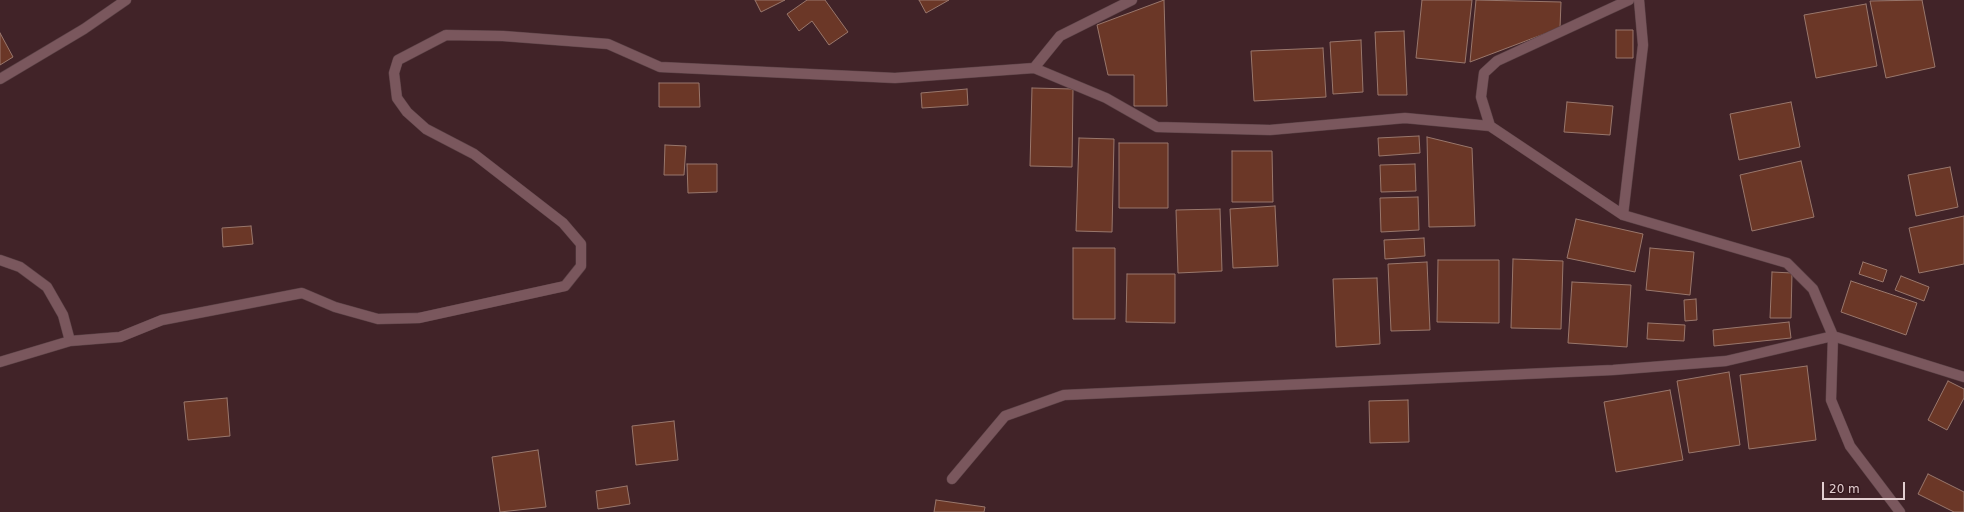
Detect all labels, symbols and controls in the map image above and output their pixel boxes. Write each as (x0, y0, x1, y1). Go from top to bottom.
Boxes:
scale bar (1824, 474, 1907, 500)
text: 20 m (1829, 482, 1860, 496)

